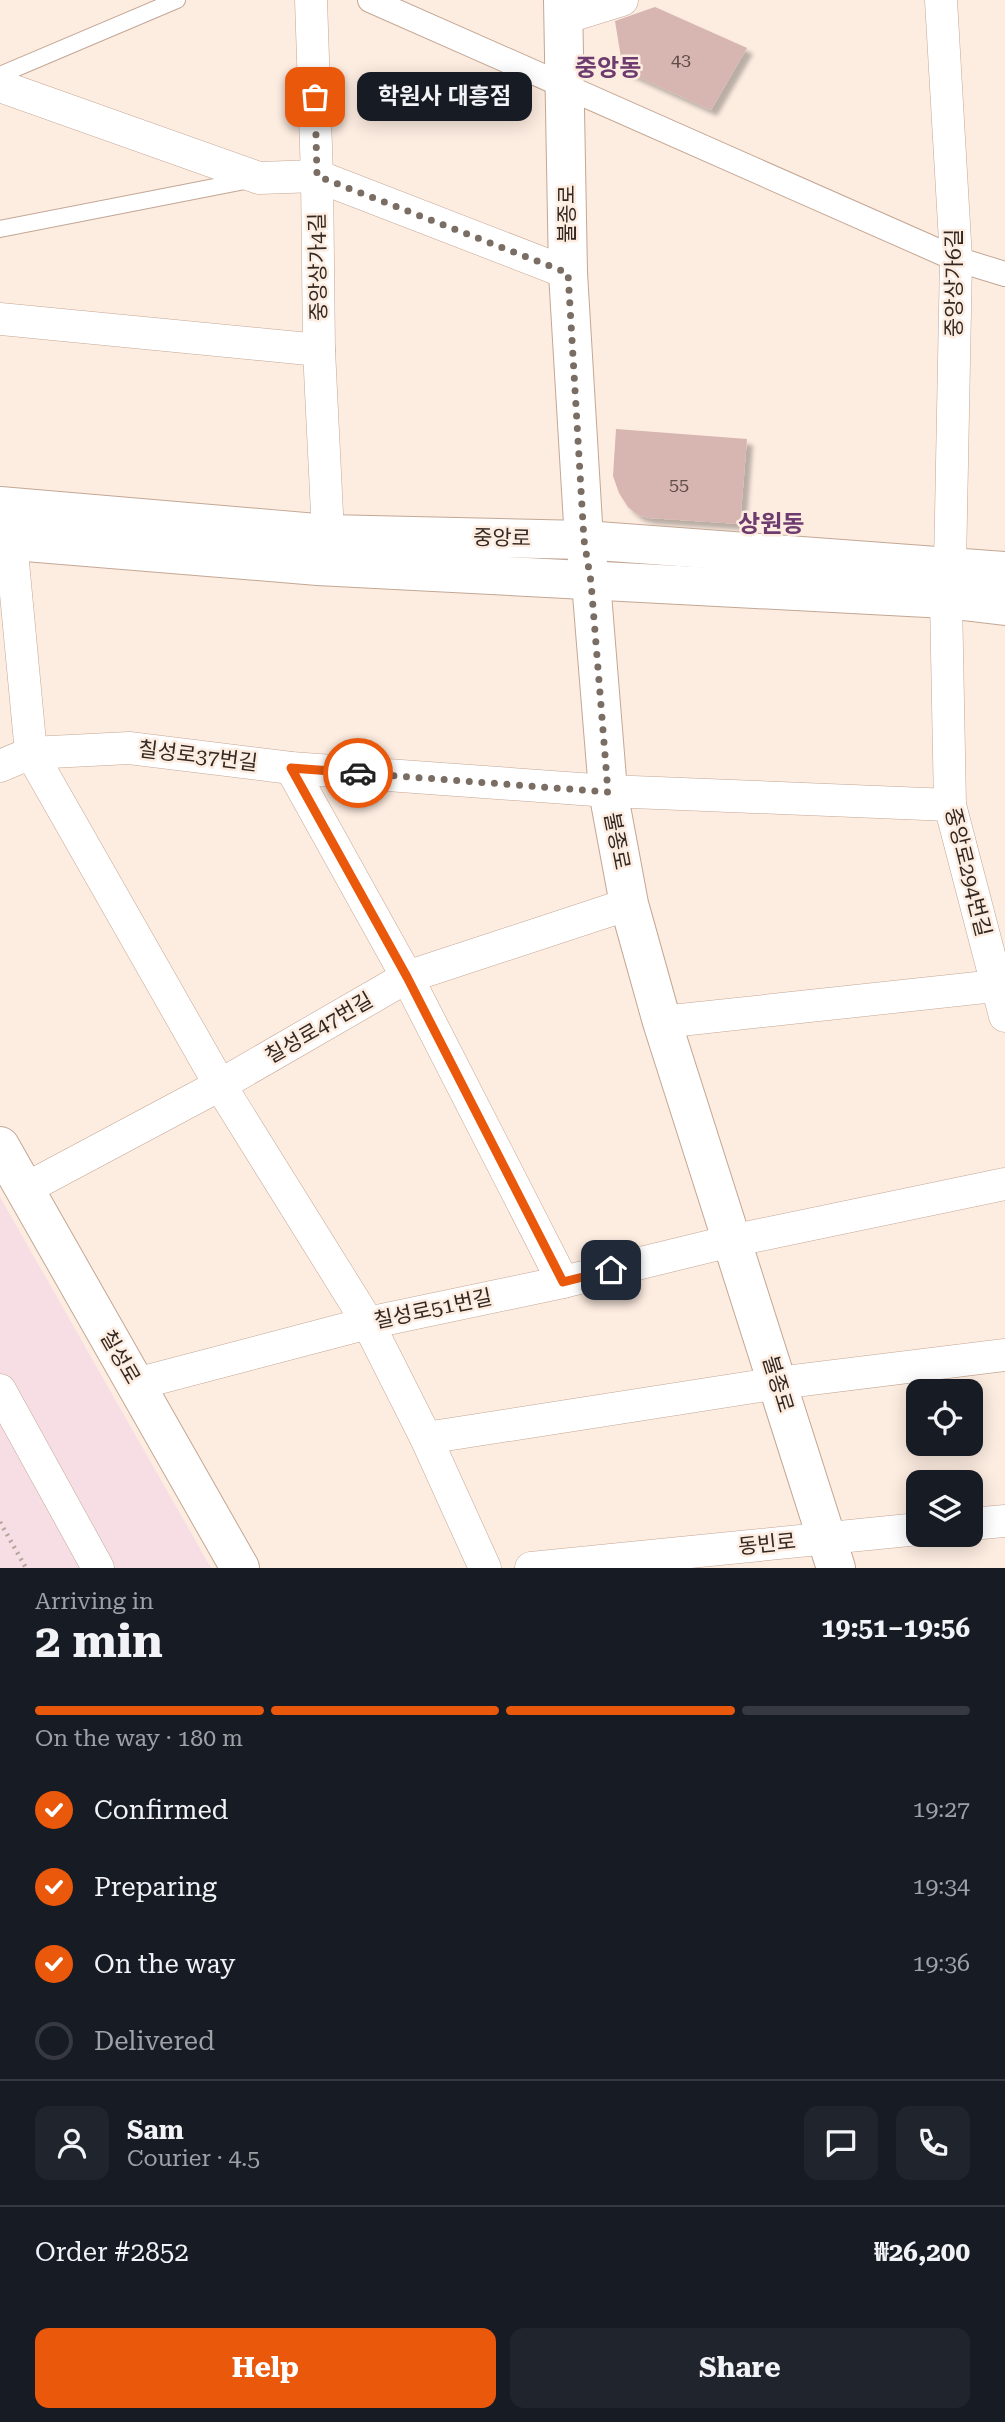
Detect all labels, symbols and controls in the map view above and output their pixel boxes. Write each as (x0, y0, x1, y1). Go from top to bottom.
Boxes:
house number: 43 (671, 49, 691, 70)
district label: 중앙동 (575, 54, 641, 82)
pin (285, 67, 345, 127)
callout: 학원사 대흥점 (357, 72, 532, 122)
icon: bag (296, 78, 334, 116)
text: 학원사 대흥점 (378, 83, 511, 110)
street label: 불종로 (555, 185, 579, 243)
street label: 중앙상가4길 (305, 213, 331, 321)
street label: 중앙상가6길 (942, 229, 966, 337)
house number: 55 (669, 474, 689, 495)
district label: 상원동 (738, 510, 804, 538)
street label: 중앙로 (473, 525, 531, 551)
street label: 칠성로37번길 (137, 737, 259, 775)
courier (323, 738, 393, 808)
icon: car (339, 754, 377, 792)
street label: 중앙로294번길 (940, 805, 996, 939)
street label: 불종로 (600, 810, 634, 872)
street label: 칠성로47번길 (261, 988, 377, 1068)
pin (581, 1240, 641, 1300)
icon: home (592, 1251, 630, 1289)
street label: 칠성로51번길 (372, 1285, 494, 1333)
street label: 칠성로 (95, 1326, 145, 1388)
street label: 불종로 (758, 1353, 798, 1415)
map controls (906, 1379, 983, 1547)
button: locate (906, 1379, 983, 1456)
button: layers (906, 1470, 983, 1547)
street label: 동빈로 (737, 1529, 797, 1559)
text: Arriving in (35, 1588, 154, 1615)
text: 19:51–19:56 (821, 1613, 970, 1643)
text: 2 min (35, 1614, 163, 1668)
text: On the way · 180 m (35, 1725, 243, 1752)
icon: check (35, 1791, 73, 1829)
text: Confirmed (94, 1795, 229, 1825)
text: 19:27 (913, 1796, 970, 1823)
icon: check (35, 1868, 73, 1906)
text: Preparing (94, 1872, 217, 1902)
text: 19:34 (913, 1873, 970, 1900)
icon: check (35, 1945, 73, 1983)
text: On the way (94, 1949, 235, 1979)
text: 19:36 (913, 1950, 970, 1977)
text: Delivered (94, 2026, 215, 2056)
button: person (35, 2106, 109, 2180)
button: chat (804, 2106, 878, 2180)
button: phone (896, 2106, 970, 2180)
text: Sam (127, 2115, 184, 2145)
text: Courier · 4.5 (127, 2145, 260, 2172)
text: Order #2852 (35, 2237, 189, 2267)
text: ₩26,200 (874, 2237, 970, 2267)
button: Help (35, 2328, 496, 2408)
button: Share (510, 2328, 970, 2408)

